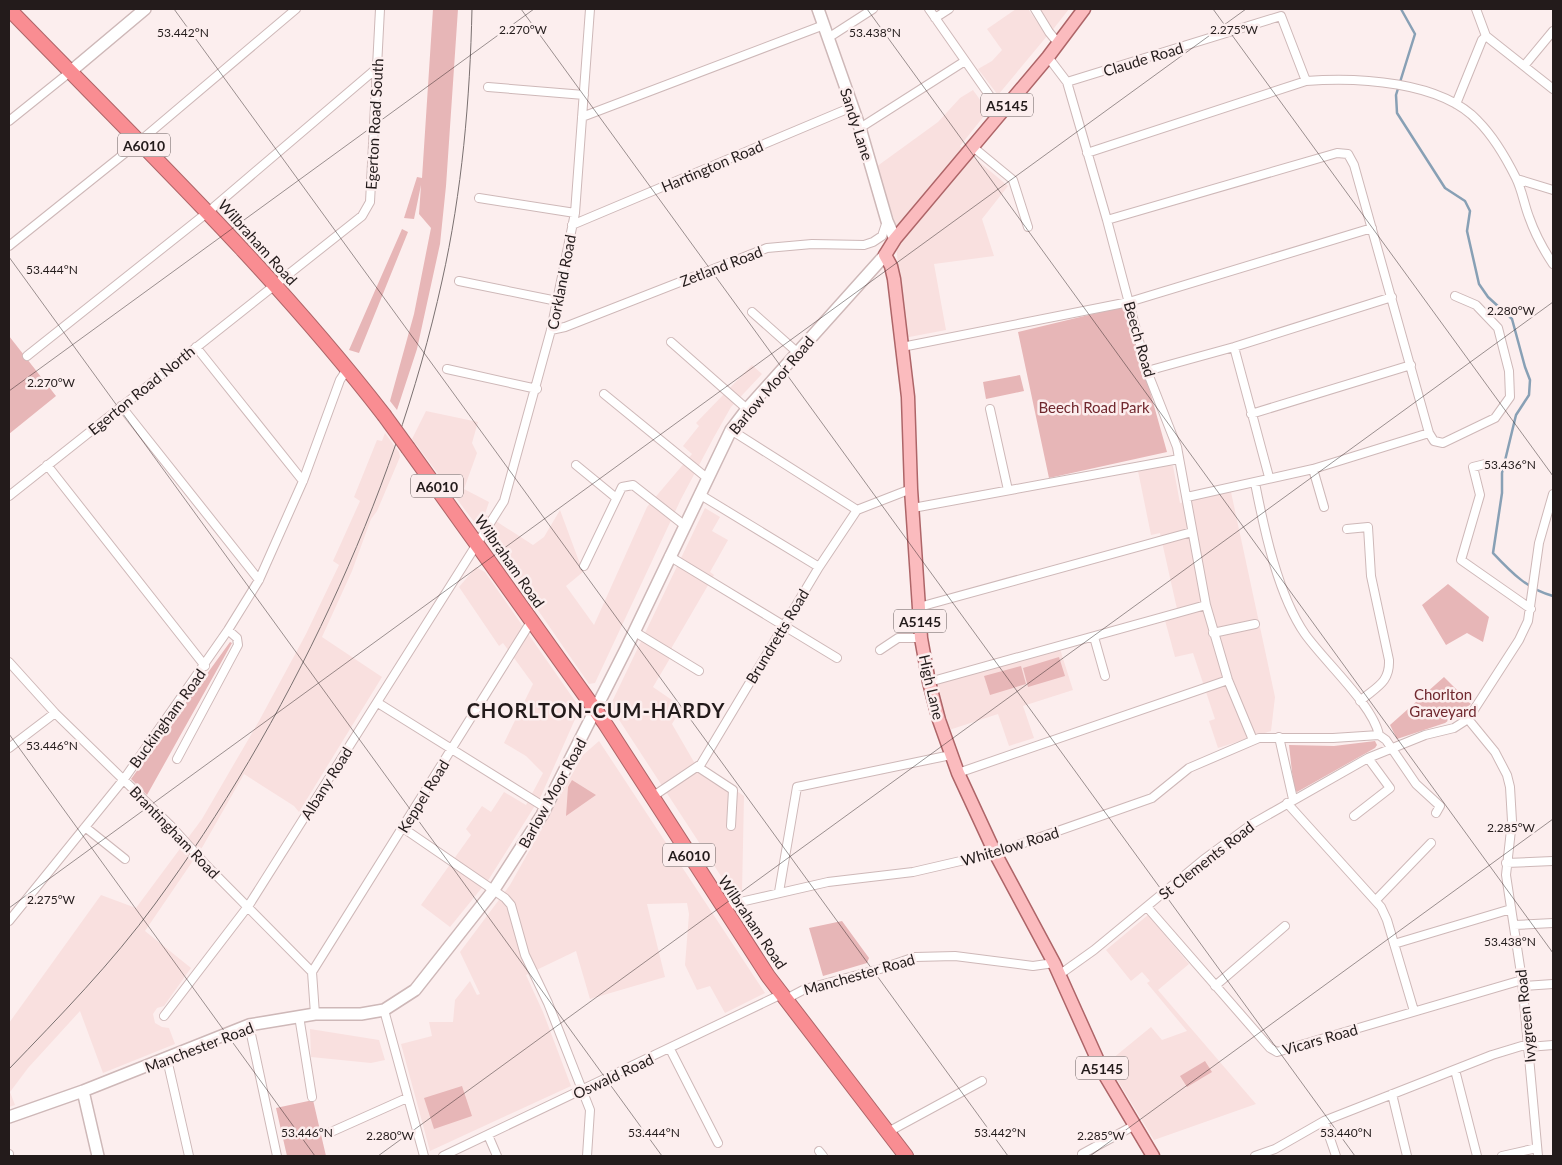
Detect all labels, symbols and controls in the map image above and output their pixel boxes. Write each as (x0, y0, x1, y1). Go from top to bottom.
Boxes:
text: 2.270°W (499, 22, 548, 37)
text: 2.275°W (1210, 22, 1259, 37)
text: 53.442°N (157, 25, 209, 40)
text: 53.438°N (849, 25, 901, 40)
street label: Claude Road (1101, 38, 1185, 80)
street label: Egerton Road South (362, 58, 386, 190)
street label: Sandy Lane (837, 86, 877, 162)
road number: A5145 (981, 94, 1033, 116)
road number: A6010 (118, 134, 170, 156)
street label: Hartington Road (658, 136, 766, 196)
street label: Wilbraham Road (215, 195, 301, 289)
street label: Corkland Road (543, 233, 579, 331)
street label: Zetland Road (677, 242, 765, 290)
text: 53.444°N (26, 262, 78, 277)
street label: Beech Road (1121, 299, 1159, 379)
text: 2.280°W (1487, 303, 1536, 318)
street label: Barlow Moor Road (725, 332, 817, 438)
street label: Egerton Road North (84, 342, 198, 438)
text: 2.270°W (27, 375, 76, 390)
park label: Beech Road Park (1038, 398, 1150, 416)
text: 53.436°N (1484, 457, 1536, 472)
road number: A6010 (411, 474, 463, 498)
street label: Wilbraham Road (471, 511, 549, 611)
street label: Brundretts Road (742, 586, 812, 686)
road number: A5145 (894, 610, 946, 632)
street label: High Lane (916, 653, 948, 721)
street label: Buckingham Road (125, 665, 209, 771)
park label: Chorlton Graveyard (1409, 685, 1477, 720)
district label: CHORLTON-CUM-HARDY (467, 698, 725, 722)
street label: Barlow Moor Road (514, 735, 590, 851)
text: 53.446°N (26, 738, 78, 753)
street label: Albany Road (297, 743, 355, 823)
street label: Keppel Road (393, 756, 453, 836)
street label: Brantingham Road (126, 782, 224, 882)
street label: St Clements Road (1155, 817, 1257, 903)
text: 2.285°W (1487, 820, 1536, 835)
street label: Whitelow Road (959, 823, 1061, 869)
road number: A6010 (663, 844, 715, 866)
street label: Wilbraham Road (715, 872, 791, 972)
text: 2.275°W (27, 892, 76, 907)
text: 53.438°N (1484, 934, 1536, 949)
street label: Manchester Road (801, 949, 917, 999)
street label: Ivygreen Road (1511, 969, 1539, 1063)
street label: Manchester Road (142, 1018, 256, 1076)
street label: Vicars Road (1280, 1020, 1360, 1058)
street label: Oswald Road (570, 1050, 656, 1102)
road number: A5145 (1076, 1056, 1128, 1080)
text: 53.446°N (281, 1125, 333, 1140)
text: 53.444°N (628, 1125, 680, 1140)
text: 53.442°N (974, 1125, 1026, 1140)
text: 53.440°N (1320, 1125, 1372, 1140)
text: 2.280°W (366, 1128, 415, 1143)
text: 2.285°W (1077, 1128, 1126, 1143)

